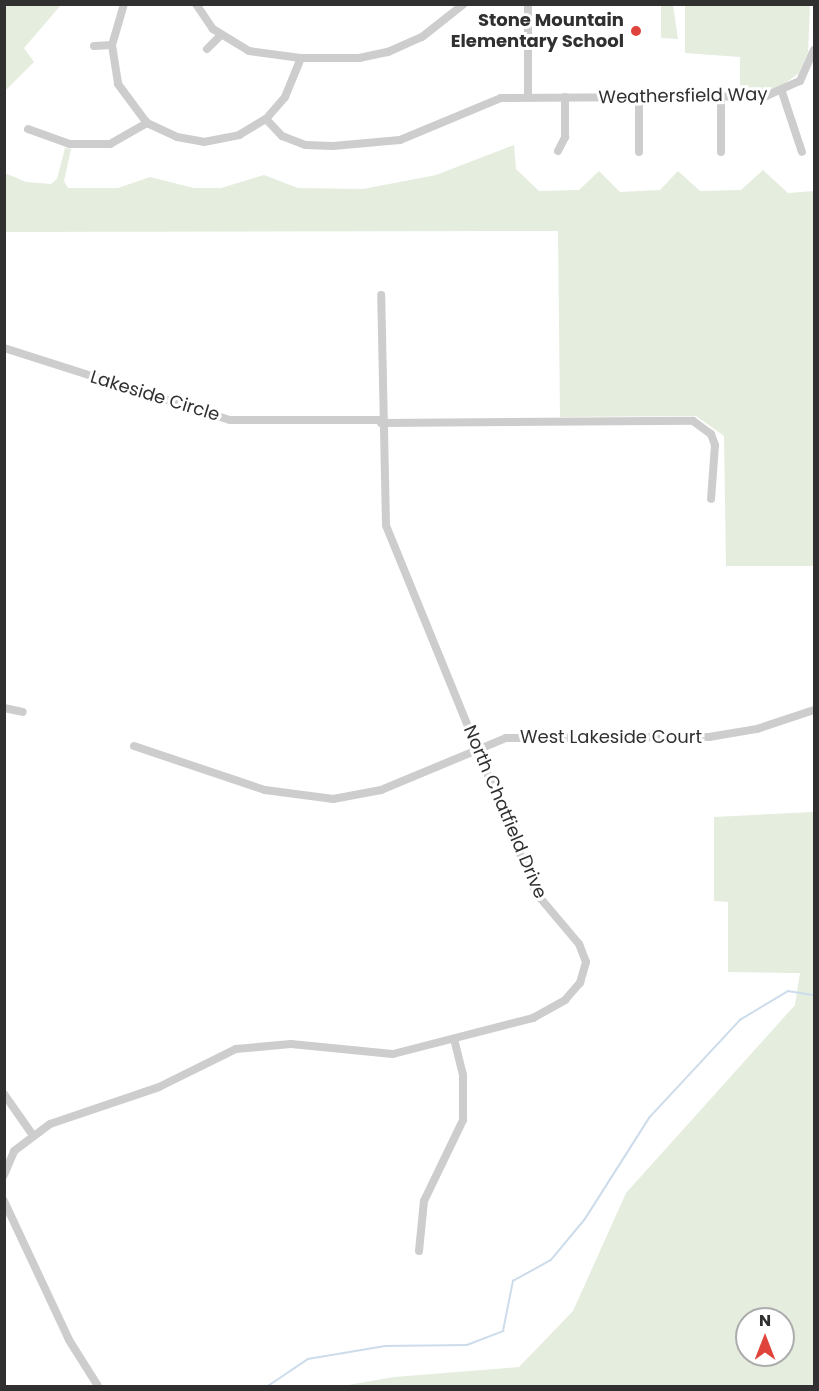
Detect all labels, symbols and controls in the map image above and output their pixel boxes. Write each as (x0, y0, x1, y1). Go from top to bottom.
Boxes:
place label: Stone Mountain Elementary School (451, 10, 624, 52)
marker: Stone Mountain Elementary School (629, 24, 643, 38)
street label: Weathersfield Way (598, 84, 768, 108)
street label: Lakeside Circle (88, 366, 222, 426)
street label: North Chatfield Drive (459, 722, 551, 902)
street label: West Lakeside Court (520, 726, 702, 748)
north arrow (735, 1307, 795, 1367)
text: N (759, 1309, 771, 1332)

